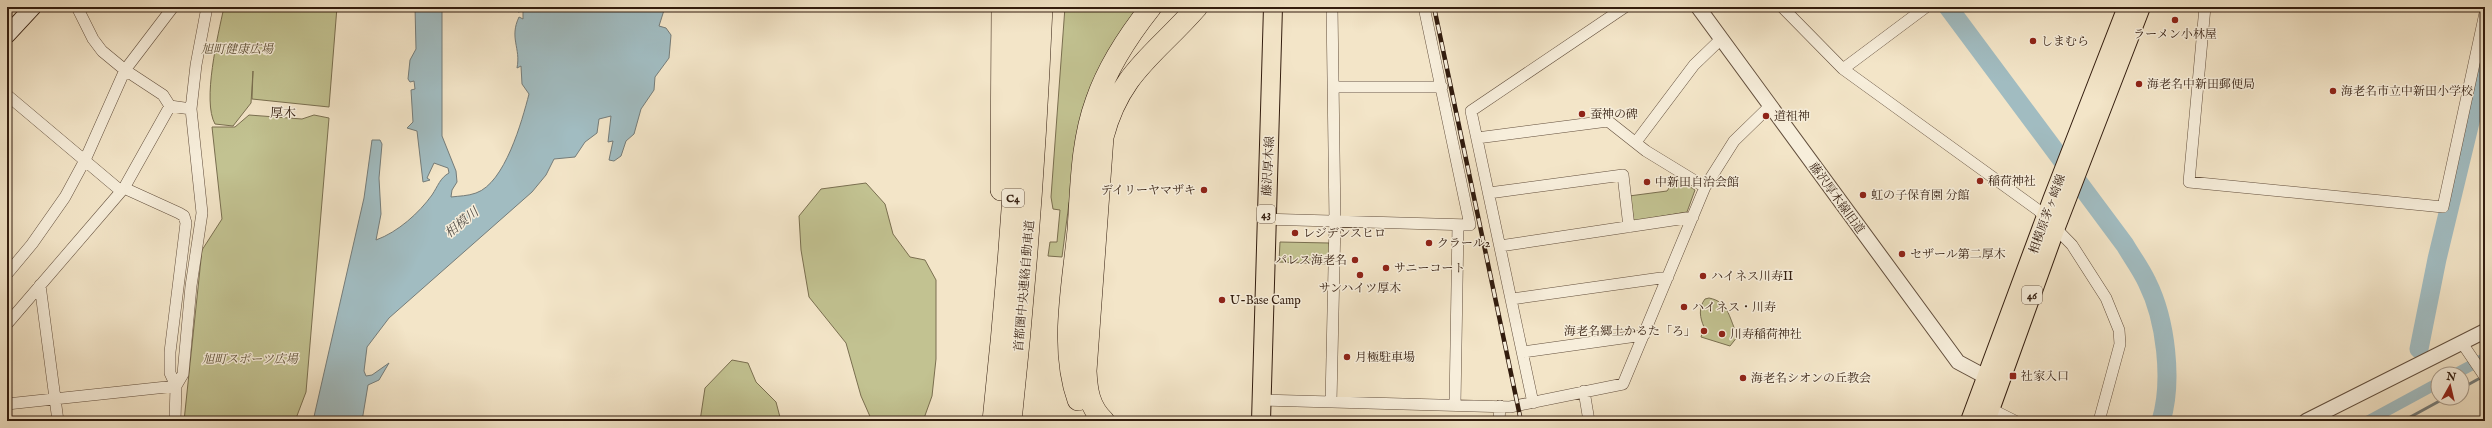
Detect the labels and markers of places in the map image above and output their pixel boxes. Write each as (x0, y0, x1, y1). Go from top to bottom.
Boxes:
marker: ラーメン小林屋 (2170, 15, 2180, 25)
place label: ラーメン小林屋 (2133, 27, 2217, 42)
place label: しまむら (2041, 34, 2089, 49)
marker: しまむら (2028, 36, 2038, 46)
place label: 海老名中新田郵便局 (2147, 77, 2255, 92)
marker: 海老名中新田郵便局 (2134, 79, 2144, 89)
place label: 海老名市立中新田小学校 (2341, 84, 2473, 99)
marker: 海老名市立中新田小学校 (2328, 86, 2338, 96)
place label: 蚕神の碑 (1590, 107, 1638, 122)
marker: 蚕神の碑 (1577, 109, 1587, 119)
place label: 道祖神 (1774, 109, 1810, 124)
marker: 道祖神 (1761, 111, 1771, 121)
place label: 稲荷神社 (1988, 174, 2036, 189)
place label: 中新田自治会館 (1655, 175, 1739, 190)
marker: 稲荷神社 (1975, 176, 1985, 186)
marker: 中新田自治会館 (1642, 177, 1652, 187)
place label: デイリーヤマザキ (1101, 183, 1196, 198)
marker: デイリーヤマザキ (1199, 185, 1209, 195)
place label: 虹の子保育園 分館 (1871, 188, 1970, 203)
marker: 虹の子保育園 分館 (1858, 190, 1868, 200)
place label: レジデンスヒロ (1303, 226, 1386, 241)
marker: レジデンスヒロ (1290, 228, 1300, 238)
place label: クラール2 (1437, 236, 1491, 251)
marker: クラール2 (1424, 238, 1434, 248)
place label: セザール第二厚木 (1910, 247, 2006, 262)
marker: セザール第二厚木 (1897, 249, 1907, 259)
place label: パレス海老名 (1275, 253, 1347, 268)
marker: パレス海老名 (1350, 255, 1360, 265)
place label: サニーコート (1394, 261, 1466, 276)
marker: サニーコート (1381, 263, 1391, 273)
place label: ハイネス川寿II (1711, 269, 1793, 284)
marker: サンハイツ厚木 (1355, 270, 1365, 280)
marker: ハイネス川寿II (1698, 271, 1708, 281)
place label: サンハイツ厚木 (1319, 281, 1401, 296)
place label: U-Base Camp (1230, 293, 1301, 309)
marker: U-Base Camp (1217, 295, 1227, 305)
place label: ハイネス・川寿 (1692, 300, 1776, 315)
marker: ハイネス・川寿 (1679, 302, 1689, 312)
place label: 海老名郷土かるた「ろ」 (1564, 324, 1696, 339)
marker: 海老名郷土かるた「ろ」 (1699, 326, 1709, 336)
place label: 川寿稲荷神社 (1730, 327, 1802, 342)
marker: 川寿稲荷神社 (1717, 329, 1727, 339)
place label: 月極駐車場 (1355, 350, 1415, 365)
marker: 月極駐車場 (1342, 352, 1352, 362)
place label: 社家入口 (2021, 369, 2069, 384)
place label: 海老名シオンの丘教会 (1751, 371, 1871, 386)
marker: 社家入口 (2008, 371, 2018, 381)
marker: 海老名シオンの丘教会 (1738, 373, 1748, 383)

